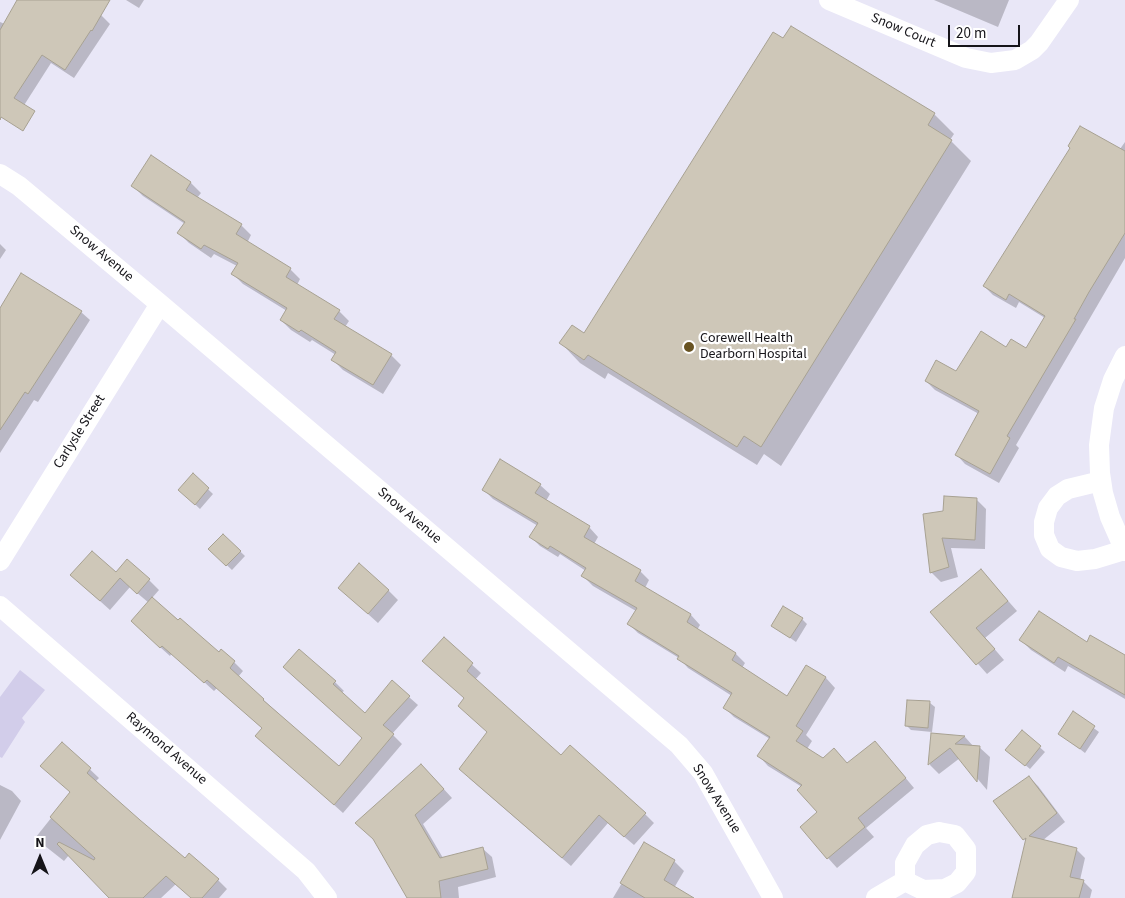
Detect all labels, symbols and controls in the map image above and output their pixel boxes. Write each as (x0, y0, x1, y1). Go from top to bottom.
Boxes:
street label: Snow Court (868, 10, 938, 52)
scale bar (950, 15, 1022, 47)
text: 20 m (956, 23, 986, 44)
street label: Snow Avenue (65, 222, 137, 286)
place label: Corewell Health Dearborn Hospital (700, 331, 807, 364)
marker: Corewell Health Dearborn Hospital (682, 340, 696, 354)
street label: Carlysle Street (51, 392, 109, 472)
street label: Snow Avenue (373, 484, 445, 548)
street label: Raymond Avenue (122, 709, 210, 789)
street label: Snow Avenue (688, 761, 744, 837)
north arrow (15, 833, 65, 883)
text: N (35, 833, 45, 853)

